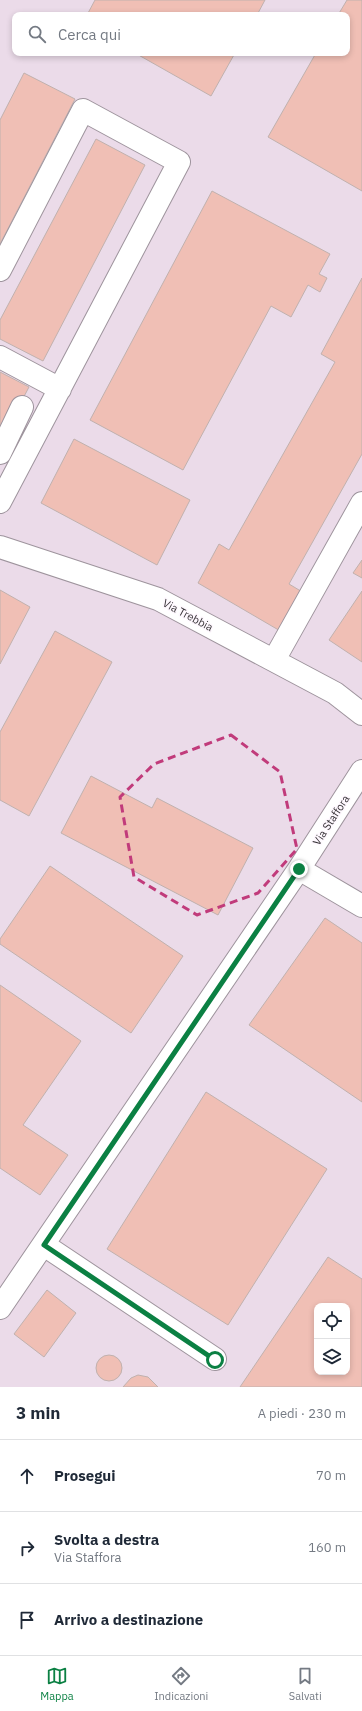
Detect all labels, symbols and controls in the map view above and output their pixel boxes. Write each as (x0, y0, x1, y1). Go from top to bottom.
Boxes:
search box (12, 12, 350, 56)
icon: search (26, 23, 48, 45)
text: Cerca qui (58, 25, 121, 44)
street label: Via Trebbia (160, 596, 216, 634)
street label: Via Staffora (310, 792, 353, 848)
route end (290, 860, 308, 878)
map controls (314, 1303, 350, 1375)
button: locate (314, 1303, 350, 1339)
button: layers (314, 1339, 350, 1375)
route start (206, 1351, 224, 1369)
text: 3 min (16, 1402, 60, 1424)
text: A piedi · 230 m (258, 1405, 346, 1422)
icon: ahead (16, 1465, 38, 1487)
text: Prosegui (54, 1466, 116, 1485)
text: 70 m (316, 1467, 346, 1484)
text: Svolta a destra (54, 1530, 159, 1549)
icon: right (16, 1537, 38, 1559)
text: 160 m (308, 1539, 346, 1556)
text: Via Staffora (54, 1549, 122, 1566)
icon: arrive (16, 1609, 38, 1631)
text: Arrivo a destinazione (54, 1610, 203, 1629)
tab: Mappa (40, 1665, 74, 1703)
tab: Indicazioni (154, 1665, 208, 1703)
tab: Salvati (289, 1665, 322, 1703)

